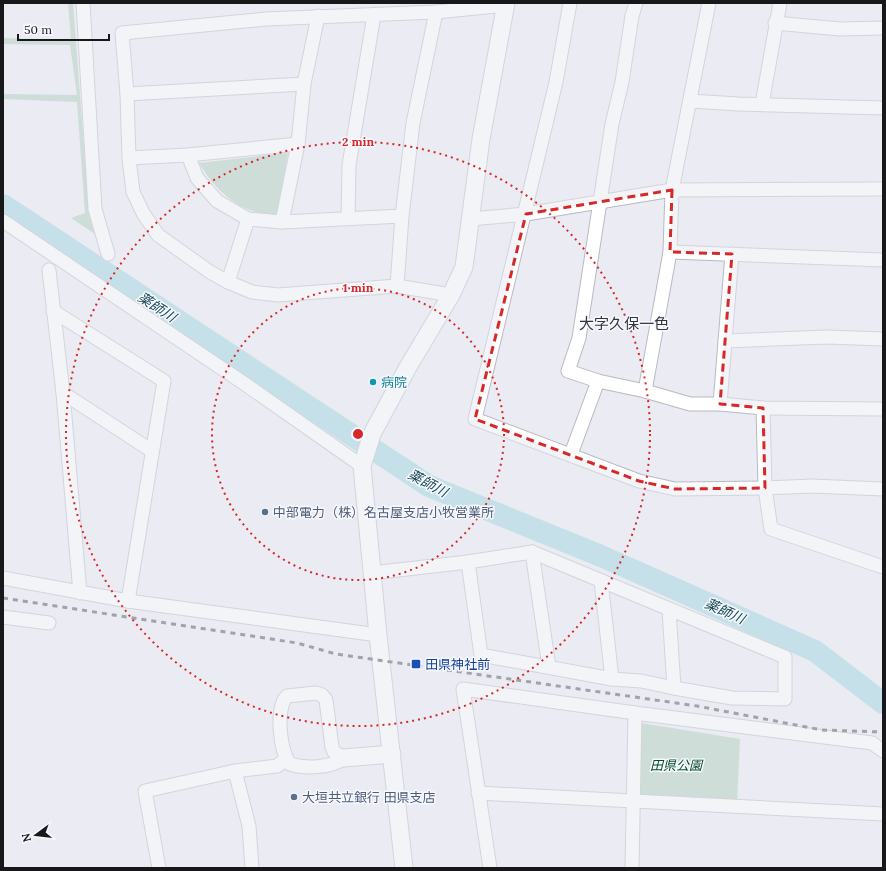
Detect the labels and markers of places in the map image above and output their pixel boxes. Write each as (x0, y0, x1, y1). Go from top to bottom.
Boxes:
place label: 病院 (381, 374, 407, 391)
marker: 病院 (368, 377, 378, 387)
centre of rings (351, 427, 365, 441)
place label: 中部電力（株）名古屋支店小牧営業所 (273, 504, 494, 521)
marker: 中部電力（株）名古屋支店小牧営業所 (260, 507, 270, 517)
place label: 田県神社前 (425, 656, 490, 673)
marker: 田県神社前 (410, 658, 422, 670)
place label: 大垣共立銀行 田県支店 (302, 789, 435, 806)
marker: 大垣共立銀行 田県支店 (289, 792, 299, 802)

